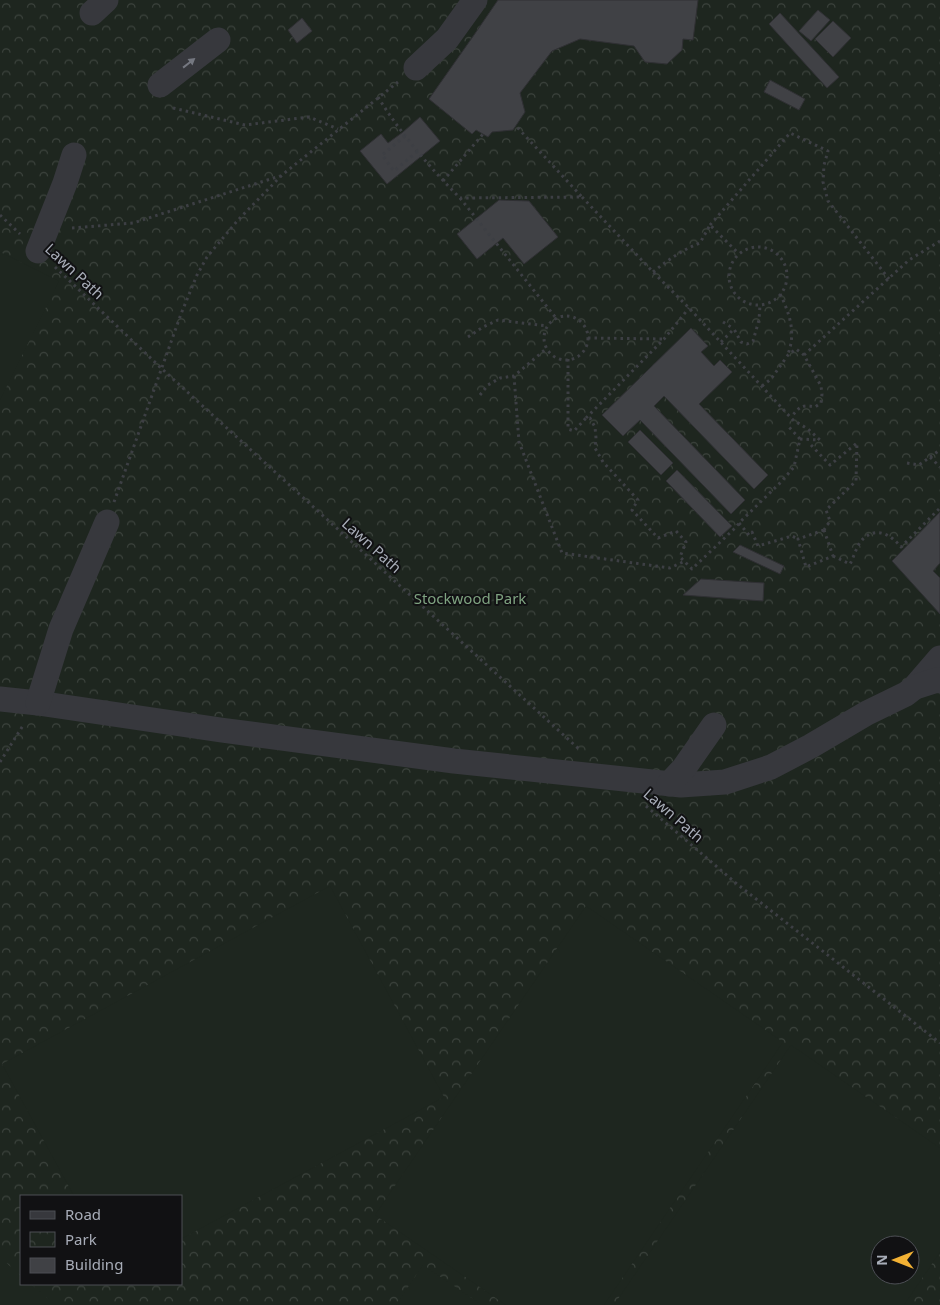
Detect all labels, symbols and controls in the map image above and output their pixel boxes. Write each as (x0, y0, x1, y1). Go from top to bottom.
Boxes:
one-way arrow (182, 57, 195, 68)
street label: Lawn Path (41, 239, 109, 303)
street label: Lawn Path (338, 513, 406, 577)
park label: Stockwood Park (414, 588, 526, 608)
street label: Lawn Path (640, 783, 708, 847)
legend (20, 1195, 182, 1285)
text: Road (65, 1204, 101, 1224)
text: Park (65, 1229, 97, 1249)
north arrow (870, 1235, 920, 1285)
text: Building (65, 1254, 123, 1274)
text: N (872, 1254, 891, 1266)

